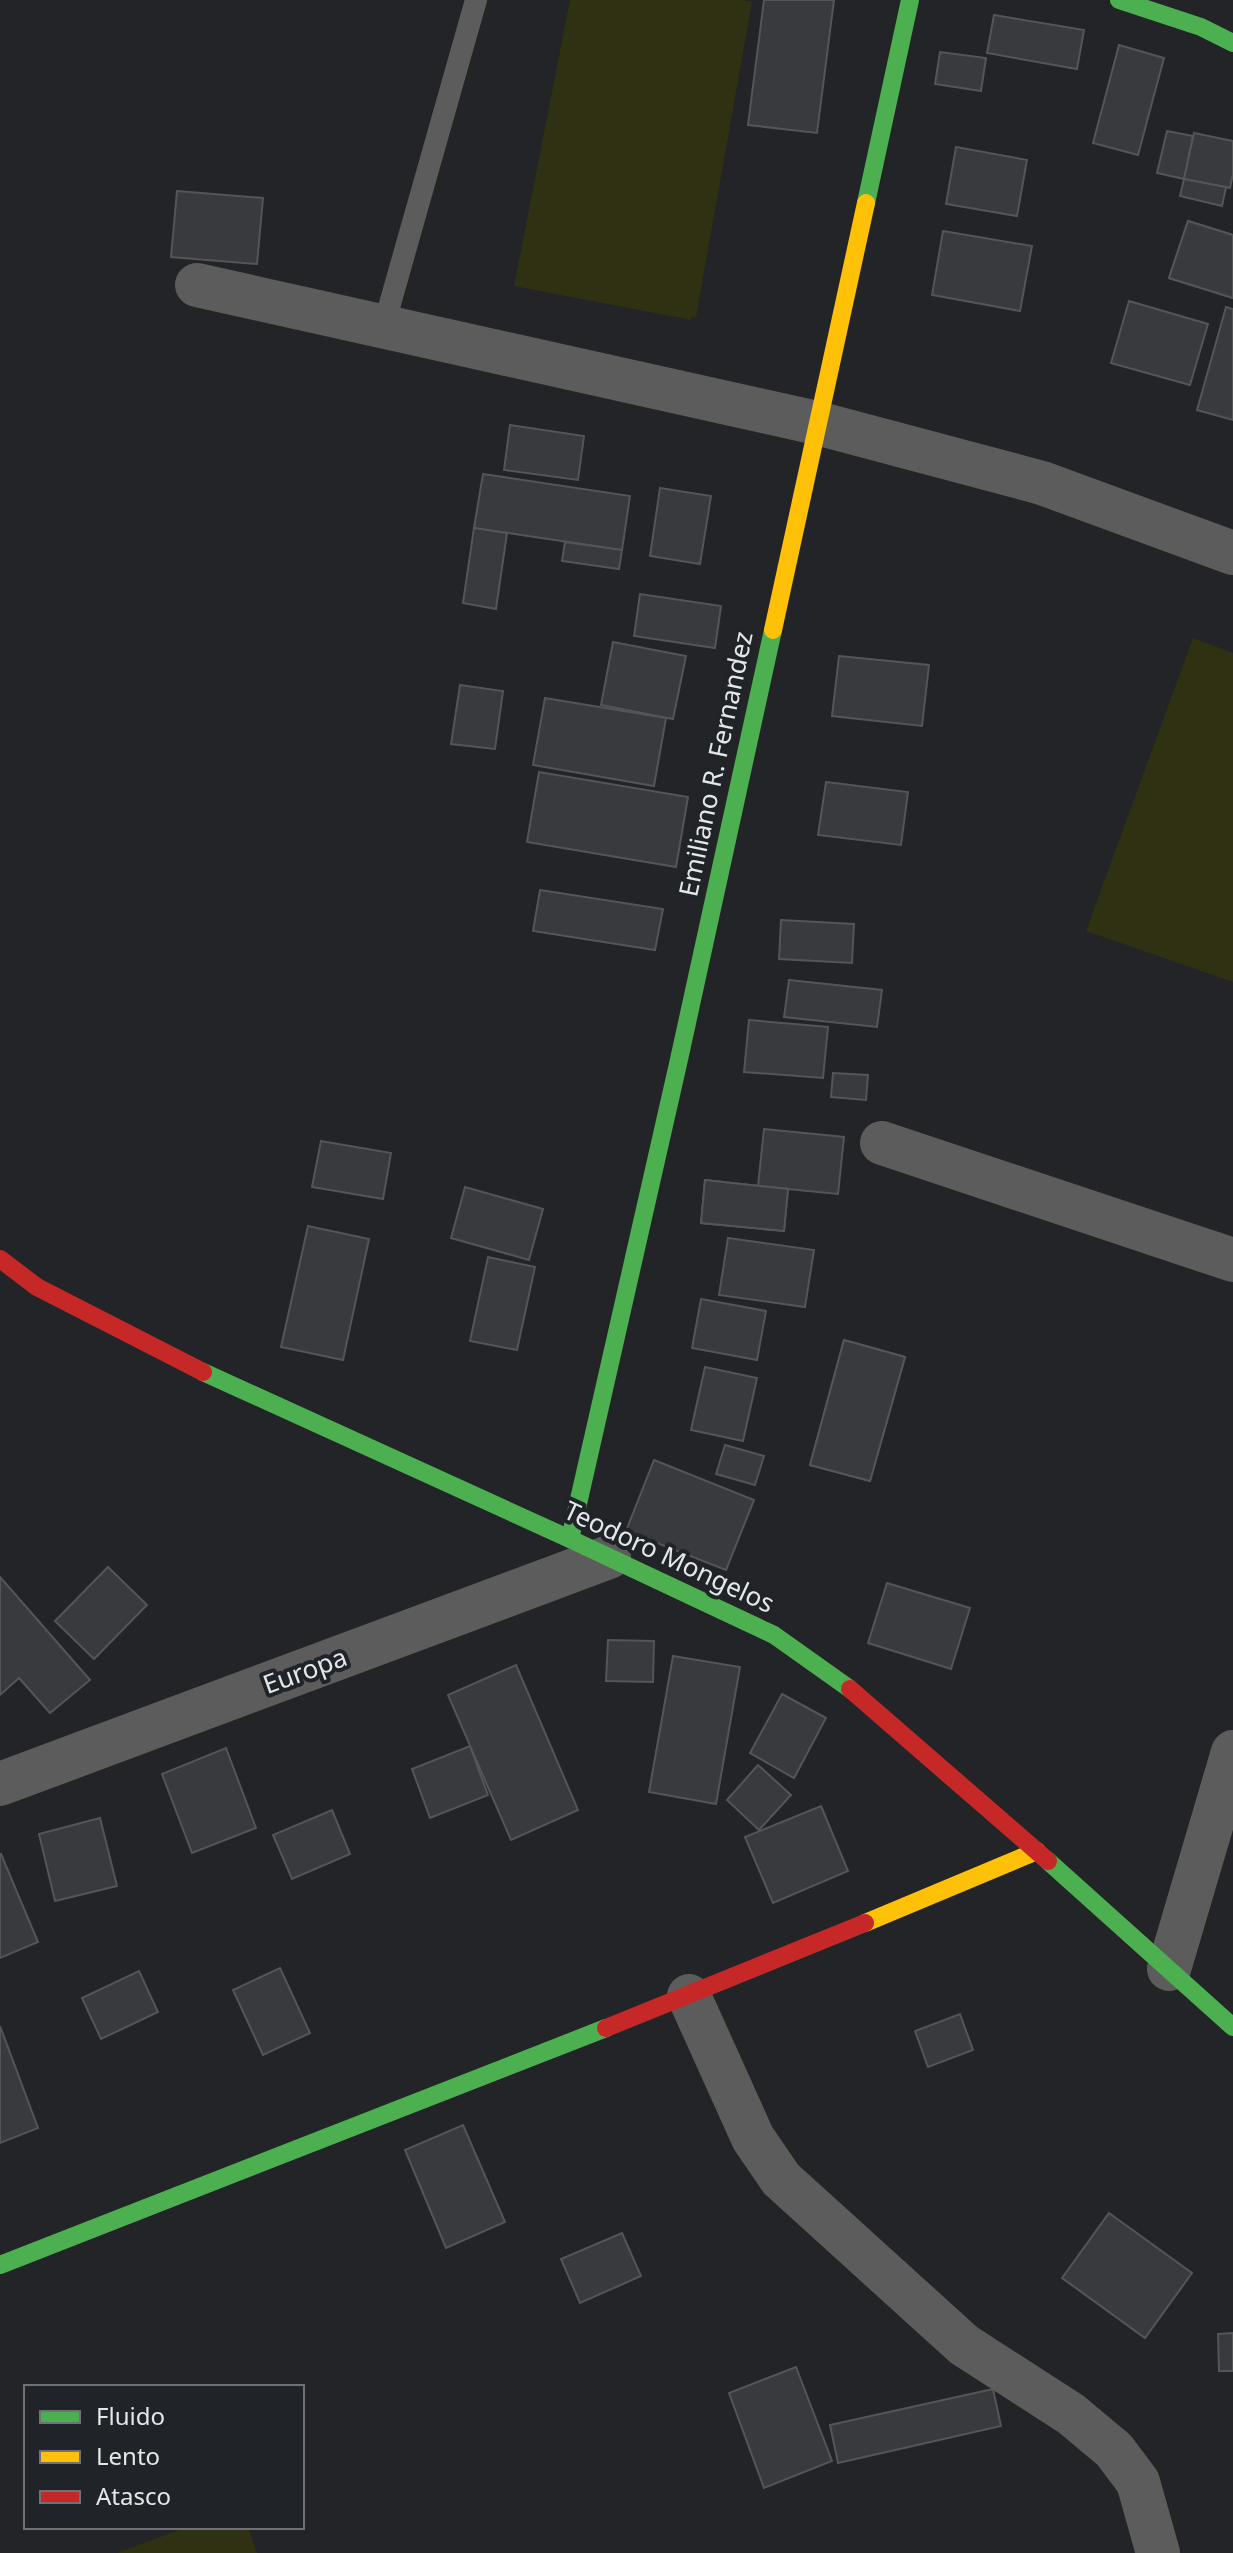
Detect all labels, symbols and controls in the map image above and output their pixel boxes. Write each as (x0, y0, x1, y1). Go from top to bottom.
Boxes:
street label: Emiliano R. Fernandez (669, 628, 761, 900)
street label: Teodoro Mongelos (558, 1492, 781, 1621)
street label: Europa (258, 1638, 352, 1702)
legend (24, 2385, 304, 2529)
text: Fluido (96, 2399, 165, 2432)
text: Lento (96, 2439, 160, 2472)
text: Atasco (96, 2479, 171, 2512)

